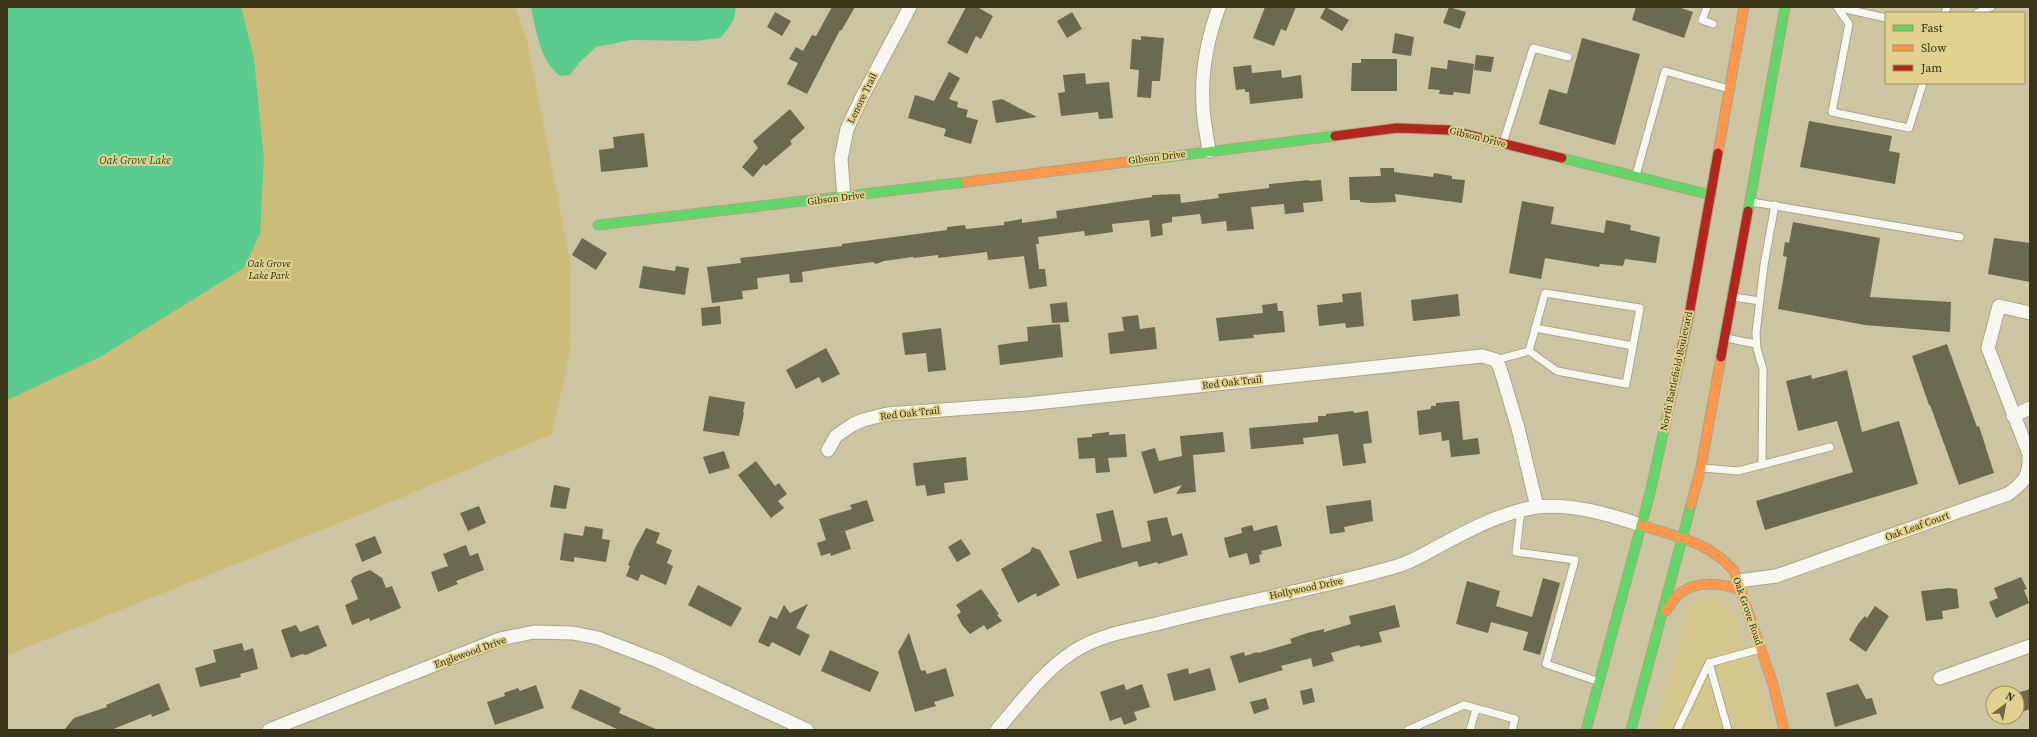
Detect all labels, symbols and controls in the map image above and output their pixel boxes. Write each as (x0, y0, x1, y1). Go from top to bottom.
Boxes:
legend (1885, 12, 2025, 84)
text: Fast (1921, 20, 1943, 36)
text: Slow (1921, 40, 1947, 56)
text: Jam (1920, 60, 1942, 76)
street label: Lenore Trail (844, 70, 880, 126)
street label: Gibson Drive (1448, 124, 1508, 150)
street label: Gibson Drive (1127, 147, 1187, 167)
water label: Oak Grove Lake (99, 153, 171, 168)
street label: Gibson Drive (806, 188, 866, 208)
park label: Oak Grove Lake Park (247, 257, 291, 282)
street label: North Battlefield Boulevard (1657, 310, 1695, 432)
street label: Red Oak Trail (1201, 372, 1263, 392)
street label: Red Oak Trail (879, 403, 941, 423)
street label: Oak Leaf Court (1883, 508, 1951, 544)
street label: Hollywood Drive (1268, 574, 1344, 602)
street label: Oak Grove Road (1730, 575, 1766, 647)
street label: Englewood Drive (432, 633, 508, 671)
north arrow (1985, 685, 2025, 725)
text: N (2003, 688, 2017, 705)

